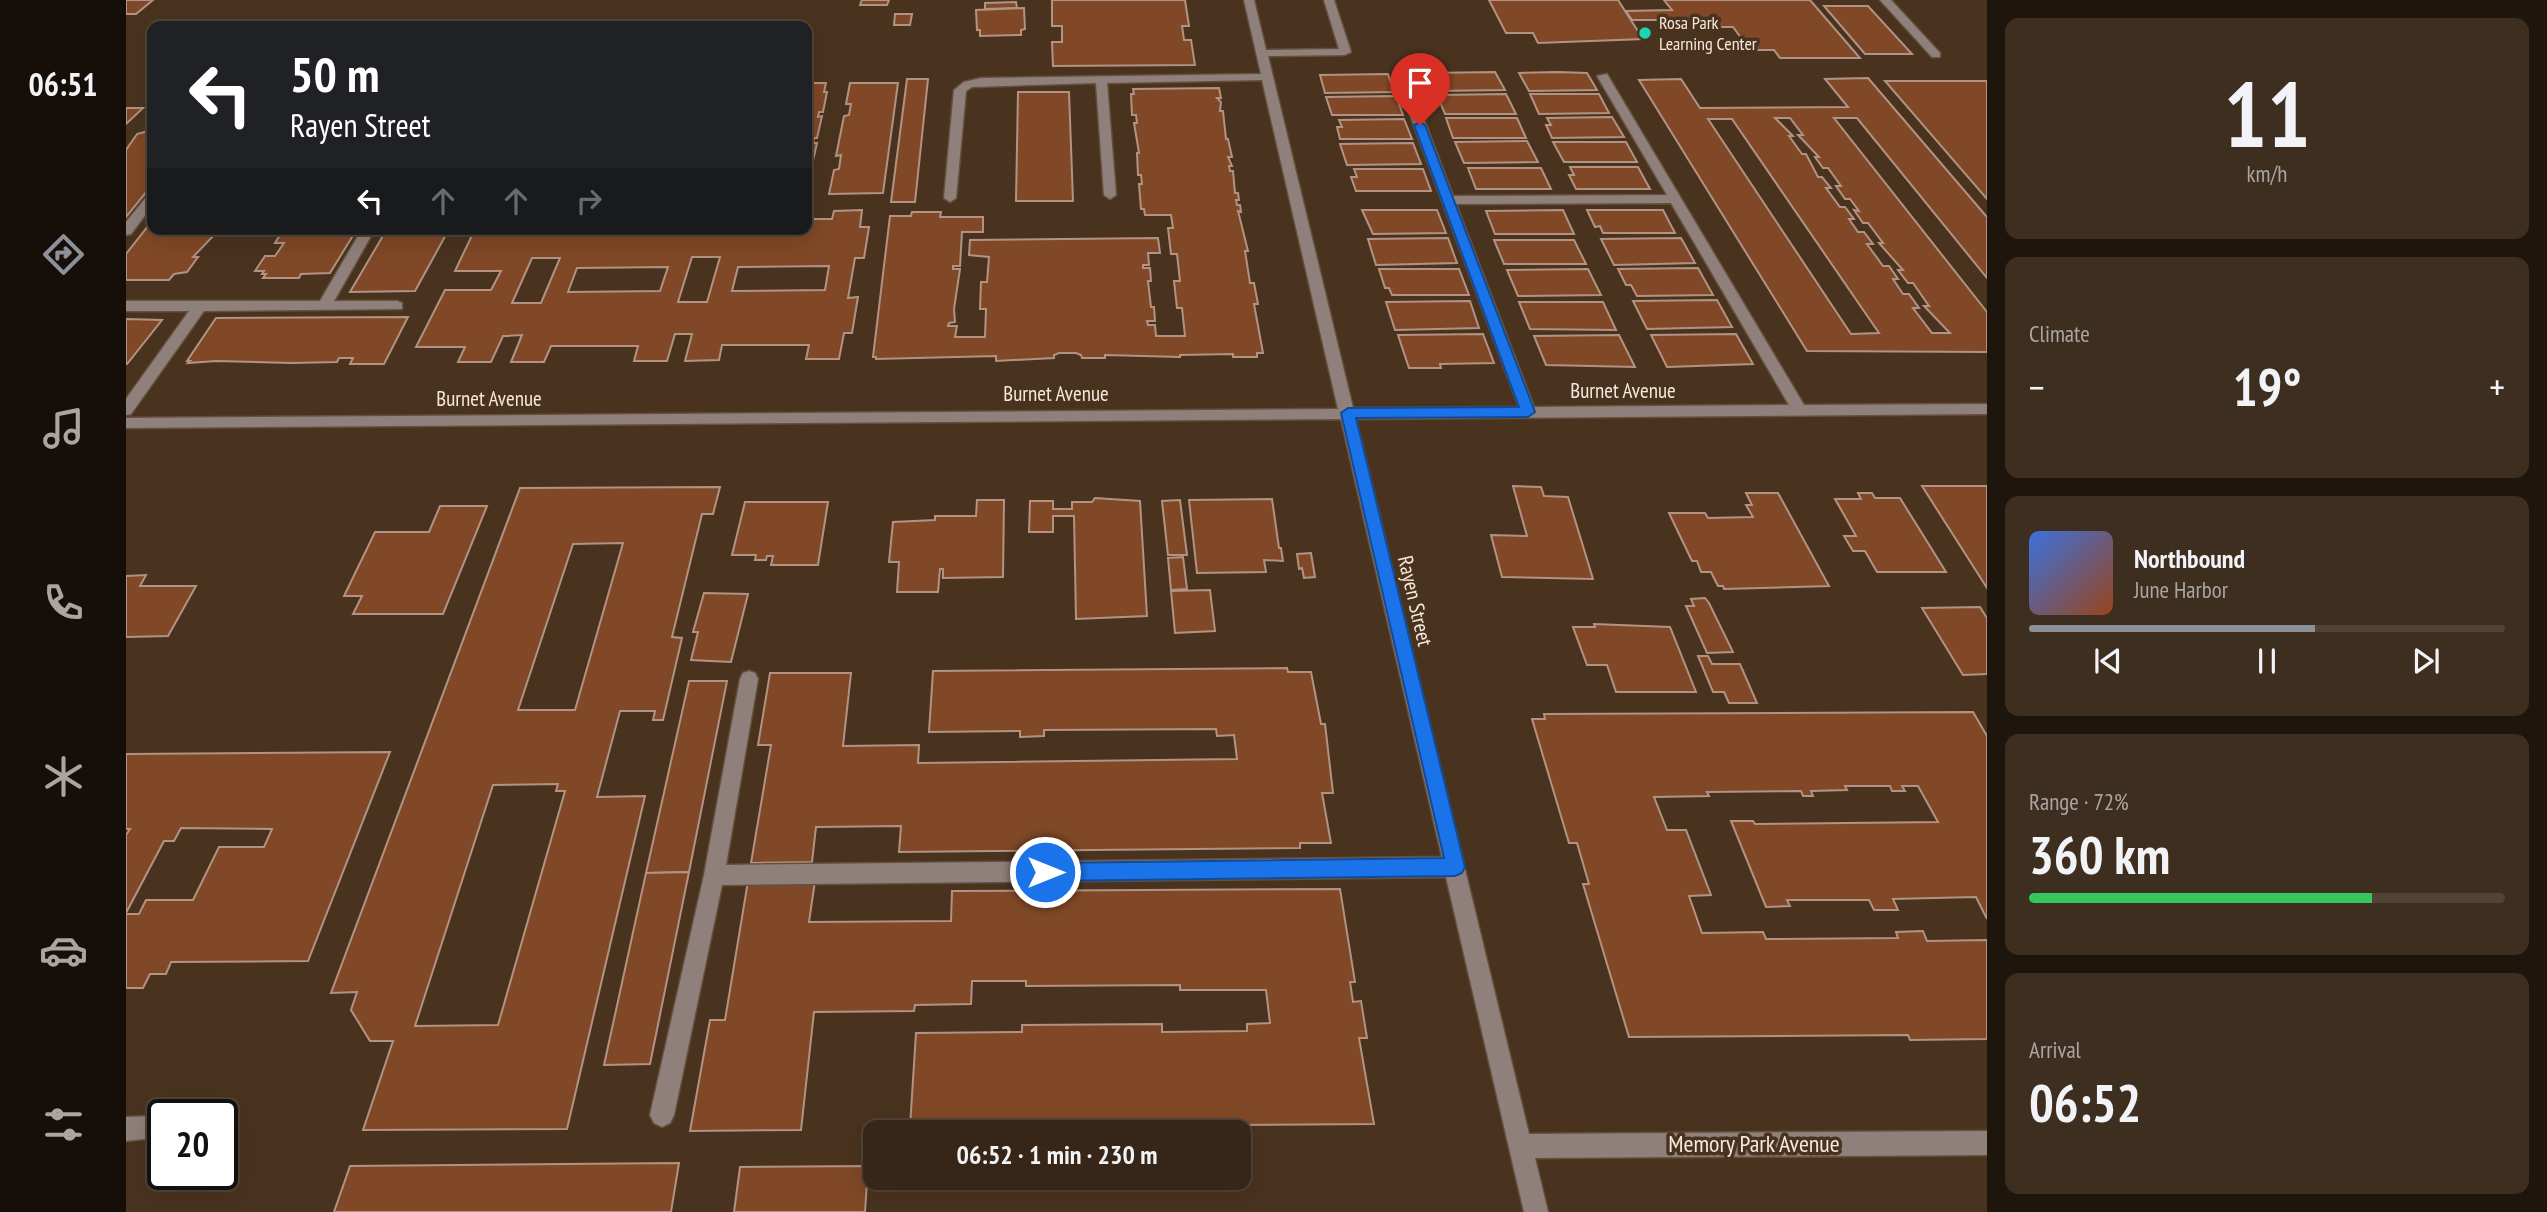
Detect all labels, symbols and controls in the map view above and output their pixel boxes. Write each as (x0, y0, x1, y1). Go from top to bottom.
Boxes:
place label: Rosa Park Learning Center (1659, 11, 1757, 55)
marker: Rosa Park Learning Center (1637, 25, 1653, 41)
text: 50 m (290, 42, 379, 106)
icon: left (175, 49, 266, 140)
pin (1390, 53, 1450, 125)
text: 11 (2224, 54, 2311, 172)
text: 06:51 (28, 63, 98, 105)
icon: arrive (1401, 64, 1439, 102)
text: Rayen Street (290, 104, 430, 146)
text: km/h (2247, 159, 2287, 188)
icon: left (351, 182, 389, 220)
icon: ahead (424, 182, 462, 220)
icon: ahead (497, 182, 535, 220)
icon: right (570, 182, 608, 220)
icon: directions (39, 230, 88, 279)
text: Climate (2029, 319, 2090, 348)
text: 19° (2233, 353, 2301, 420)
text: − (2029, 362, 2045, 411)
text: + (2489, 362, 2505, 411)
street label: Burnet Avenue (1570, 377, 1676, 404)
street label: Burnet Avenue (1003, 380, 1109, 407)
street label: Burnet Avenue (436, 385, 542, 412)
icon: music (39, 404, 88, 453)
text: Northbound (2134, 542, 2245, 575)
street label: Rayen Street (1392, 553, 1439, 649)
text: June Harbor (2134, 575, 2228, 604)
icon: phone (39, 578, 88, 627)
icon: previous (2089, 642, 2127, 680)
icon: pause (2248, 642, 2286, 680)
icon: next (2407, 642, 2445, 680)
icon: climate (39, 752, 88, 801)
text: Range · 72% (2029, 787, 2129, 816)
text: 360 km (2029, 821, 2170, 888)
position arrow (1008, 835, 1082, 909)
icon: car (39, 926, 88, 975)
text: Arrival (2029, 1035, 2081, 1064)
text: 06:52 (2029, 1069, 2141, 1136)
speed limit sign: 20 (147, 1099, 238, 1190)
icon: filters (39, 1100, 88, 1149)
street label: Memory Park Avenue (1668, 1128, 1840, 1159)
text: 06:52 · 1 min · 230 m (957, 1138, 1157, 1171)

